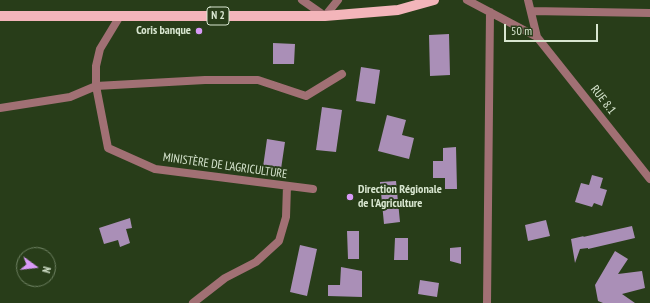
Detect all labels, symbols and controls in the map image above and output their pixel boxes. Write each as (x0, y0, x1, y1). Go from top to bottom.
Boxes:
road number: N 2 (207, 7, 229, 25)
scale bar (506, 16, 600, 42)
text: 50 m (511, 23, 532, 38)
place label: Coris banque (136, 24, 191, 38)
marker: Coris banque (194, 26, 204, 36)
street label: RUE 8.1 (587, 83, 619, 117)
street label: MINISTÈRE DE L'AGRICULTURE (162, 150, 288, 182)
place label: Direction Régionale de l'Agriculture (358, 183, 442, 211)
marker: Direction Régionale de l'Agriculture (345, 192, 355, 202)
north arrow (16, 247, 56, 287)
text: N (39, 265, 54, 275)

